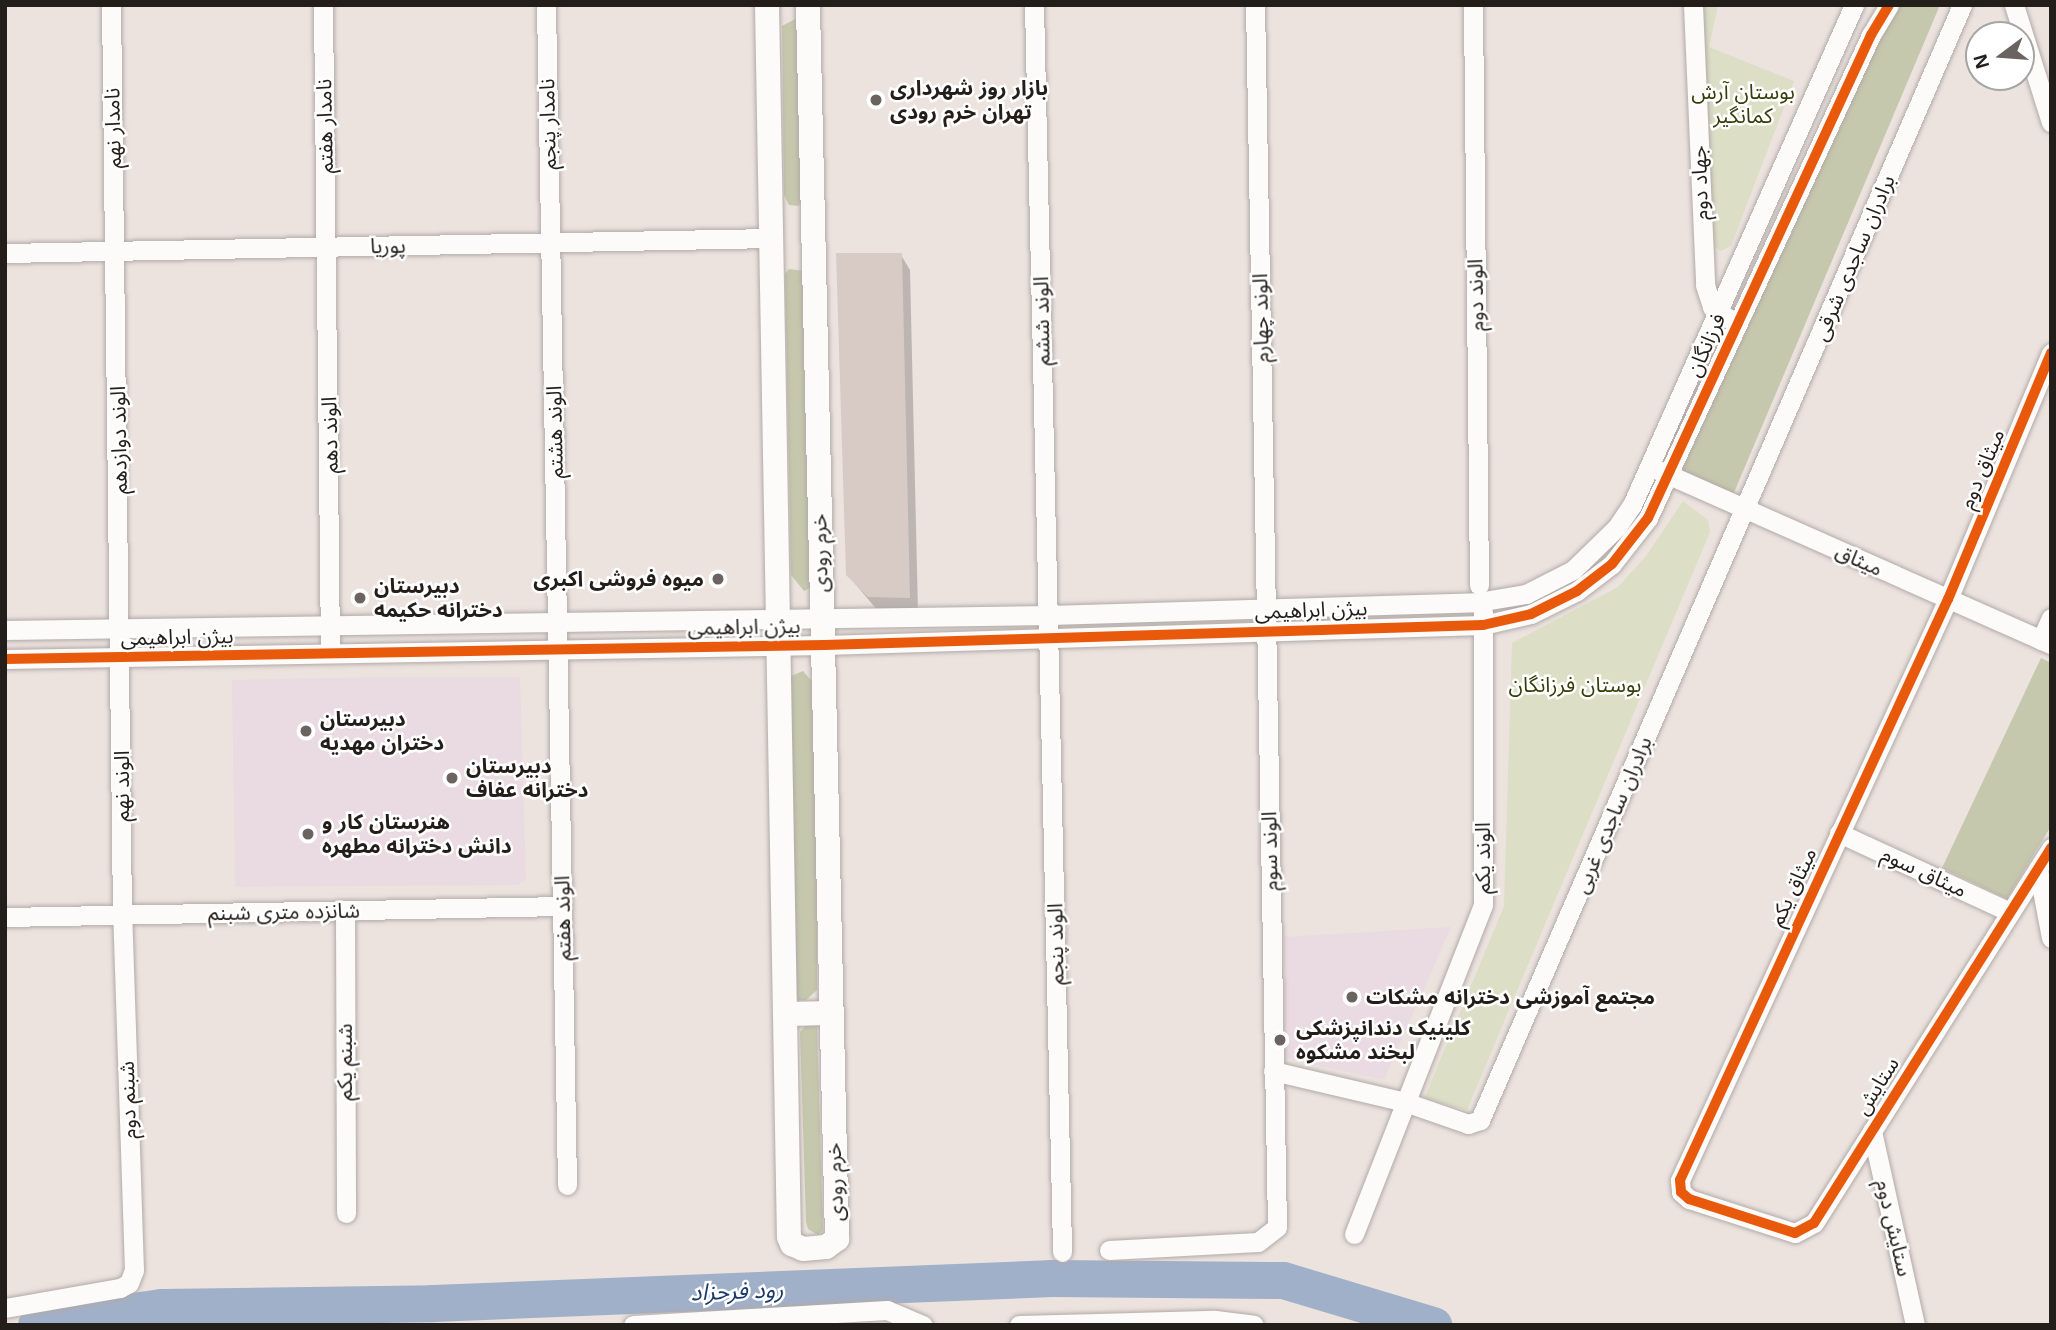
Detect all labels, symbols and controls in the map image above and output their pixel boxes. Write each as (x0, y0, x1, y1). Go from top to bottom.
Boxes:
north arrow (1965, 21, 2035, 91)
text: N (1969, 52, 1993, 71)
place label: بازار روز شهرداری تهران خرم رودی (890, 75, 1048, 125)
street label: نامدار هفتم (312, 78, 338, 174)
street label: نامدار پنجم (535, 78, 561, 170)
park label: بوستان آرش کمانگیر (1691, 79, 1795, 129)
street label: نامدار نهم (100, 87, 126, 169)
marker: بازار روز شهرداری تهران خرم رودی (868, 92, 884, 108)
street label: جهاد دوم (1686, 145, 1714, 221)
street label: برادران ساجدی شرقی (1808, 171, 1900, 345)
street label: پوریا (370, 233, 406, 259)
street label: الوند دوم (1463, 258, 1489, 332)
street label: الوند چهارم (1248, 273, 1274, 363)
street label: الوند ششم (1029, 276, 1055, 366)
street label: فرزانگان (1681, 309, 1731, 381)
street label: الوند دوازدهم (105, 386, 133, 494)
street label: الوند هشتم (542, 386, 568, 478)
street label: الوند دهم (317, 396, 343, 474)
street label: میثاق دوم (1954, 425, 2010, 513)
street label: خرم رودی (807, 513, 833, 593)
street label: میثاق (1831, 539, 1887, 581)
place label: میوه فروشی اکبری (533, 566, 704, 592)
marker: میوه فروشی اکبری (710, 571, 726, 587)
place label: دبیرستان دخترانه حکیمه (374, 573, 503, 623)
marker: دبیرستان دخترانه حکیمه (352, 590, 368, 606)
street label: بیژن ابراهیمی (1254, 595, 1368, 625)
street label: بیژن ابراهیمی (687, 613, 801, 641)
street label: بیژن ابراهیمی (120, 623, 234, 651)
park label: بوستان فرزانگان (1509, 672, 1641, 698)
place label: دبیرستان دختران مهدیه (320, 706, 444, 756)
marker: دبیرستان دختران مهدیه (298, 723, 314, 739)
street label: برادران ساجدی غربی (1569, 733, 1657, 897)
street label: الوند نهم (109, 750, 135, 822)
place label: دبیرستان دخترانه عفاف (466, 753, 588, 803)
marker: دبیرستان دخترانه عفاف (444, 770, 460, 786)
place label: هنرستان کار و دانش دخترانه مطهره (322, 809, 511, 859)
street label: الوند سوم (1257, 811, 1283, 891)
street label: الوند یکم (1470, 822, 1496, 894)
marker: هنرستان کار و دانش دخترانه مطهره (300, 826, 316, 842)
street label: میثاق سوم (1877, 841, 1971, 903)
street label: میثاق یکم (1764, 844, 1822, 930)
street label: الوند هفتم (550, 875, 576, 961)
street label: شانزده متری شبنم (208, 898, 360, 926)
street label: الوند پنجم (1043, 903, 1069, 985)
place label: مجتمع آموزشی دخترانه مشکات (1366, 984, 1655, 1010)
marker: مجتمع آموزشی دخترانه مشکات (1344, 989, 1360, 1005)
place label: کلینیک دندانپزشکی لبخند مشکوه (1296, 1015, 1471, 1065)
street label: شبنم یکم (332, 1023, 358, 1101)
marker: کلینیک دندانپزشکی لبخند مشکوه (1270, 1030, 1290, 1050)
street label: ستایش (1850, 1052, 1904, 1120)
street label: شبنم دوم (114, 1061, 142, 1139)
street label: خرم رودی (821, 1142, 849, 1222)
street label: ستایش دوم (1871, 1177, 1917, 1279)
water label: رود فرحزاد (690, 1276, 784, 1306)

